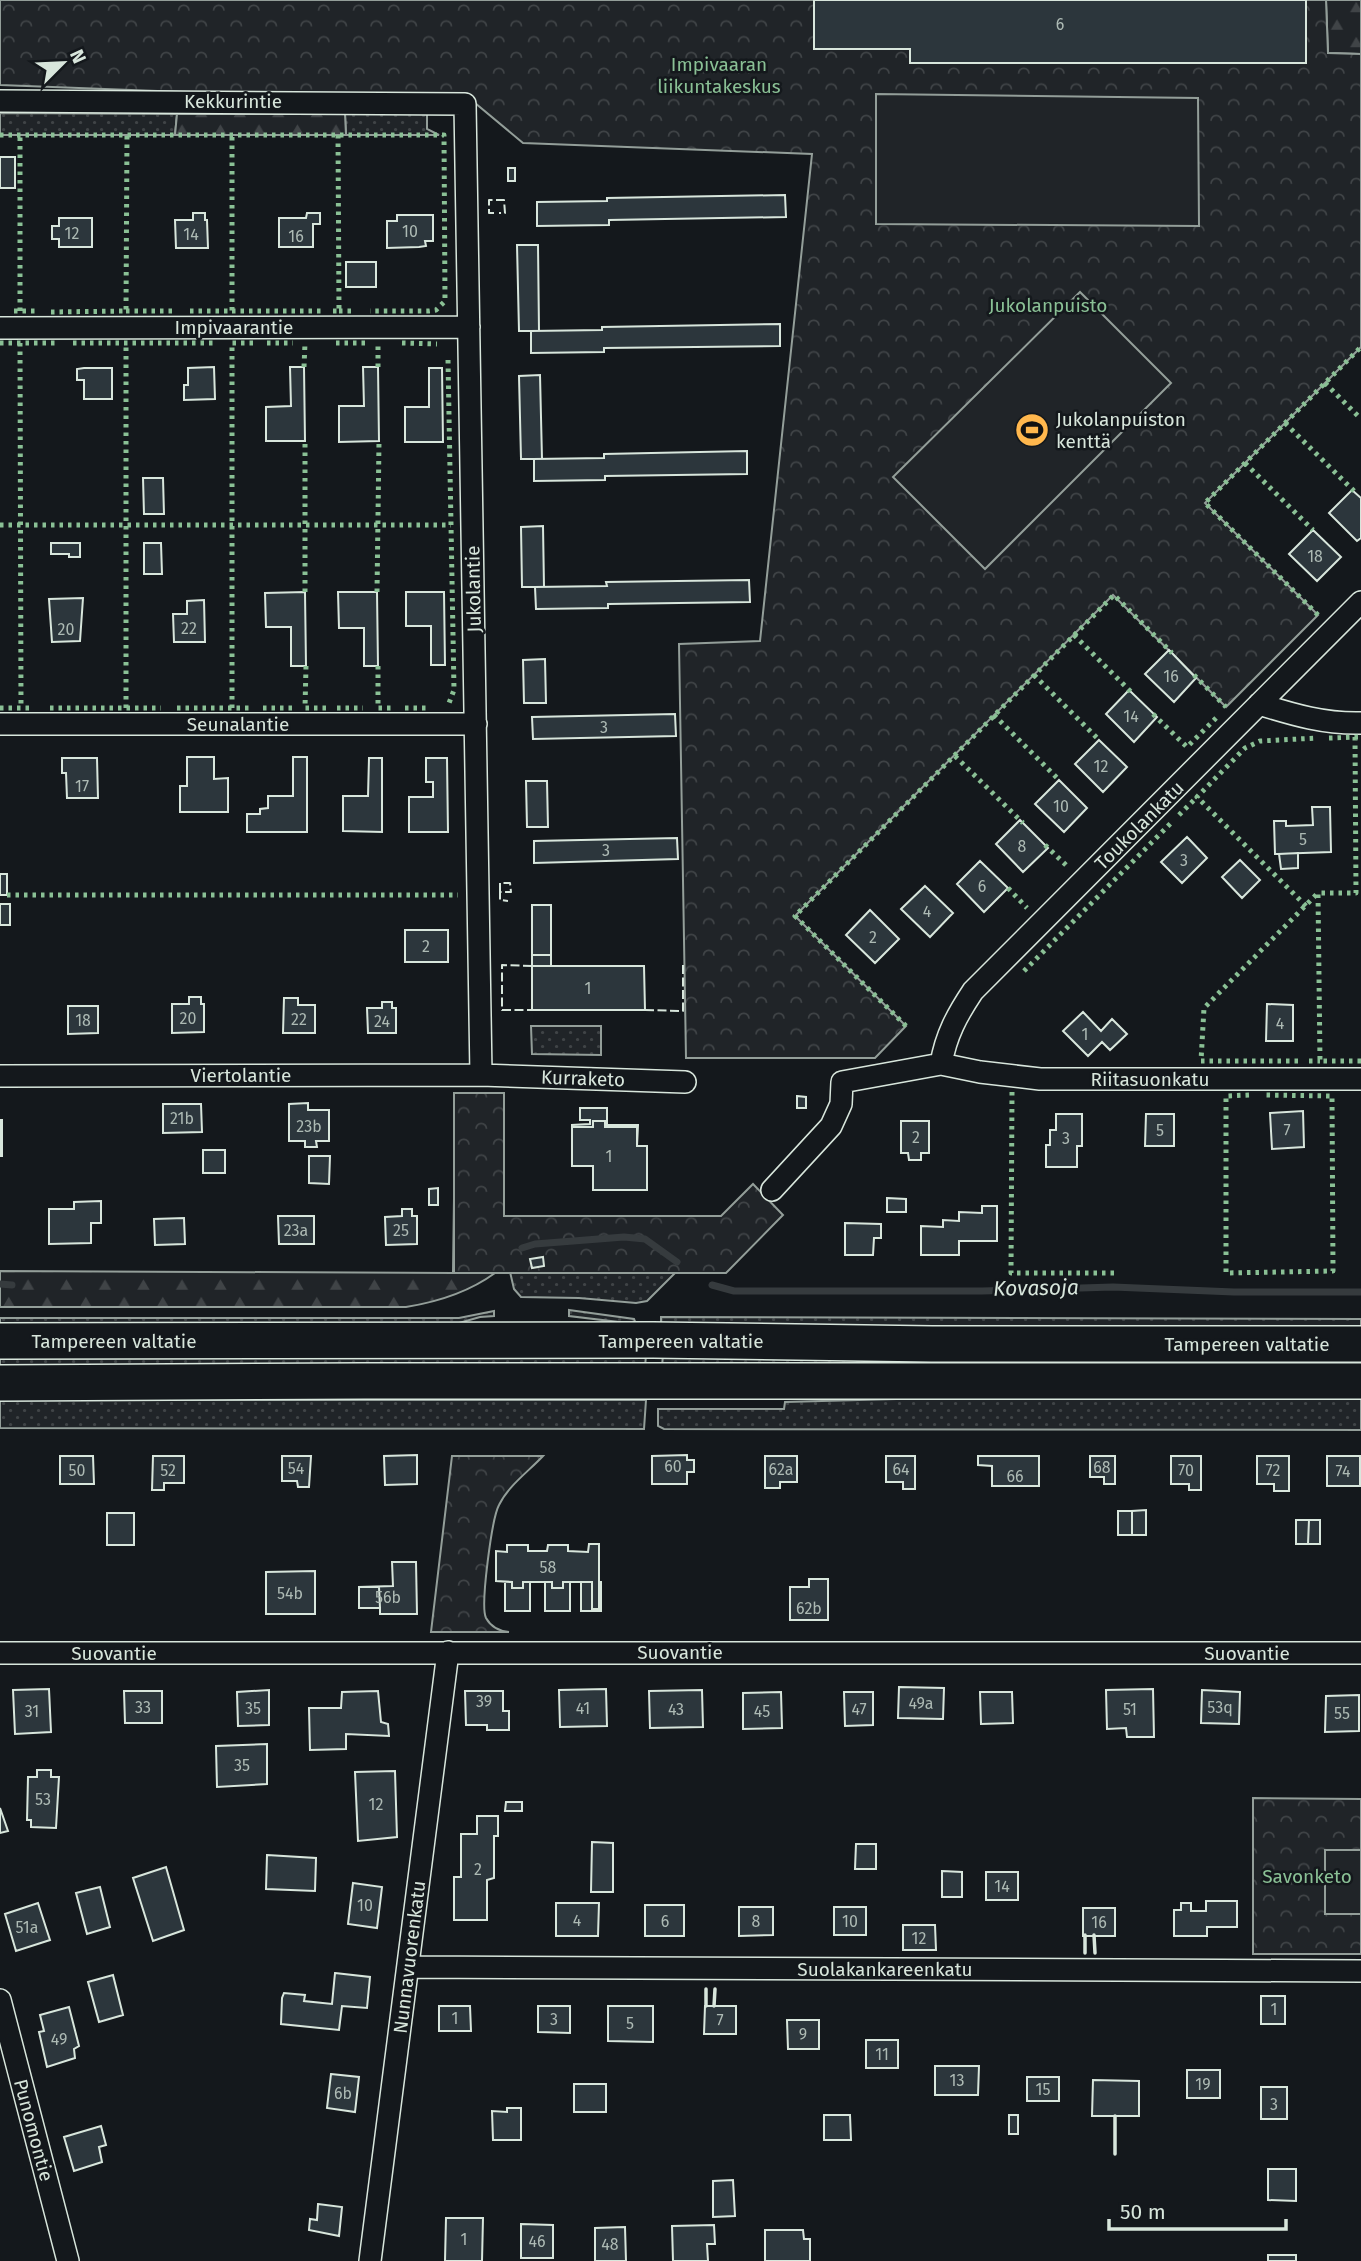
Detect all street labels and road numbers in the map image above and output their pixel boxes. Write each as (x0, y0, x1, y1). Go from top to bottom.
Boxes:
street label: Kekkurintie (184, 90, 282, 113)
street label: Impivaarantie (175, 316, 293, 339)
street label: Jukolantie (461, 545, 486, 633)
street label: Seunalantie (187, 713, 289, 736)
street label: Toukolankatu (1090, 776, 1189, 875)
street label: Viertolantie (191, 1064, 291, 1087)
street label: Kurraketo (541, 1066, 625, 1091)
street label: Riitasuonkatu (1091, 1068, 1209, 1091)
street label: Tampereen valtatie (31, 1330, 197, 1353)
street label: Tampereen valtatie (598, 1330, 764, 1353)
street label: Tampereen valtatie (1164, 1333, 1330, 1356)
street label: Suovantie (637, 1641, 723, 1664)
street label: Suovantie (71, 1642, 157, 1665)
street label: Suovantie (1204, 1642, 1290, 1665)
street label: Nunnavuorenkatu (389, 1879, 430, 2035)
street label: Suolakankareenkatu (797, 1958, 973, 1981)
street label: Punomontie (9, 2076, 58, 2184)

